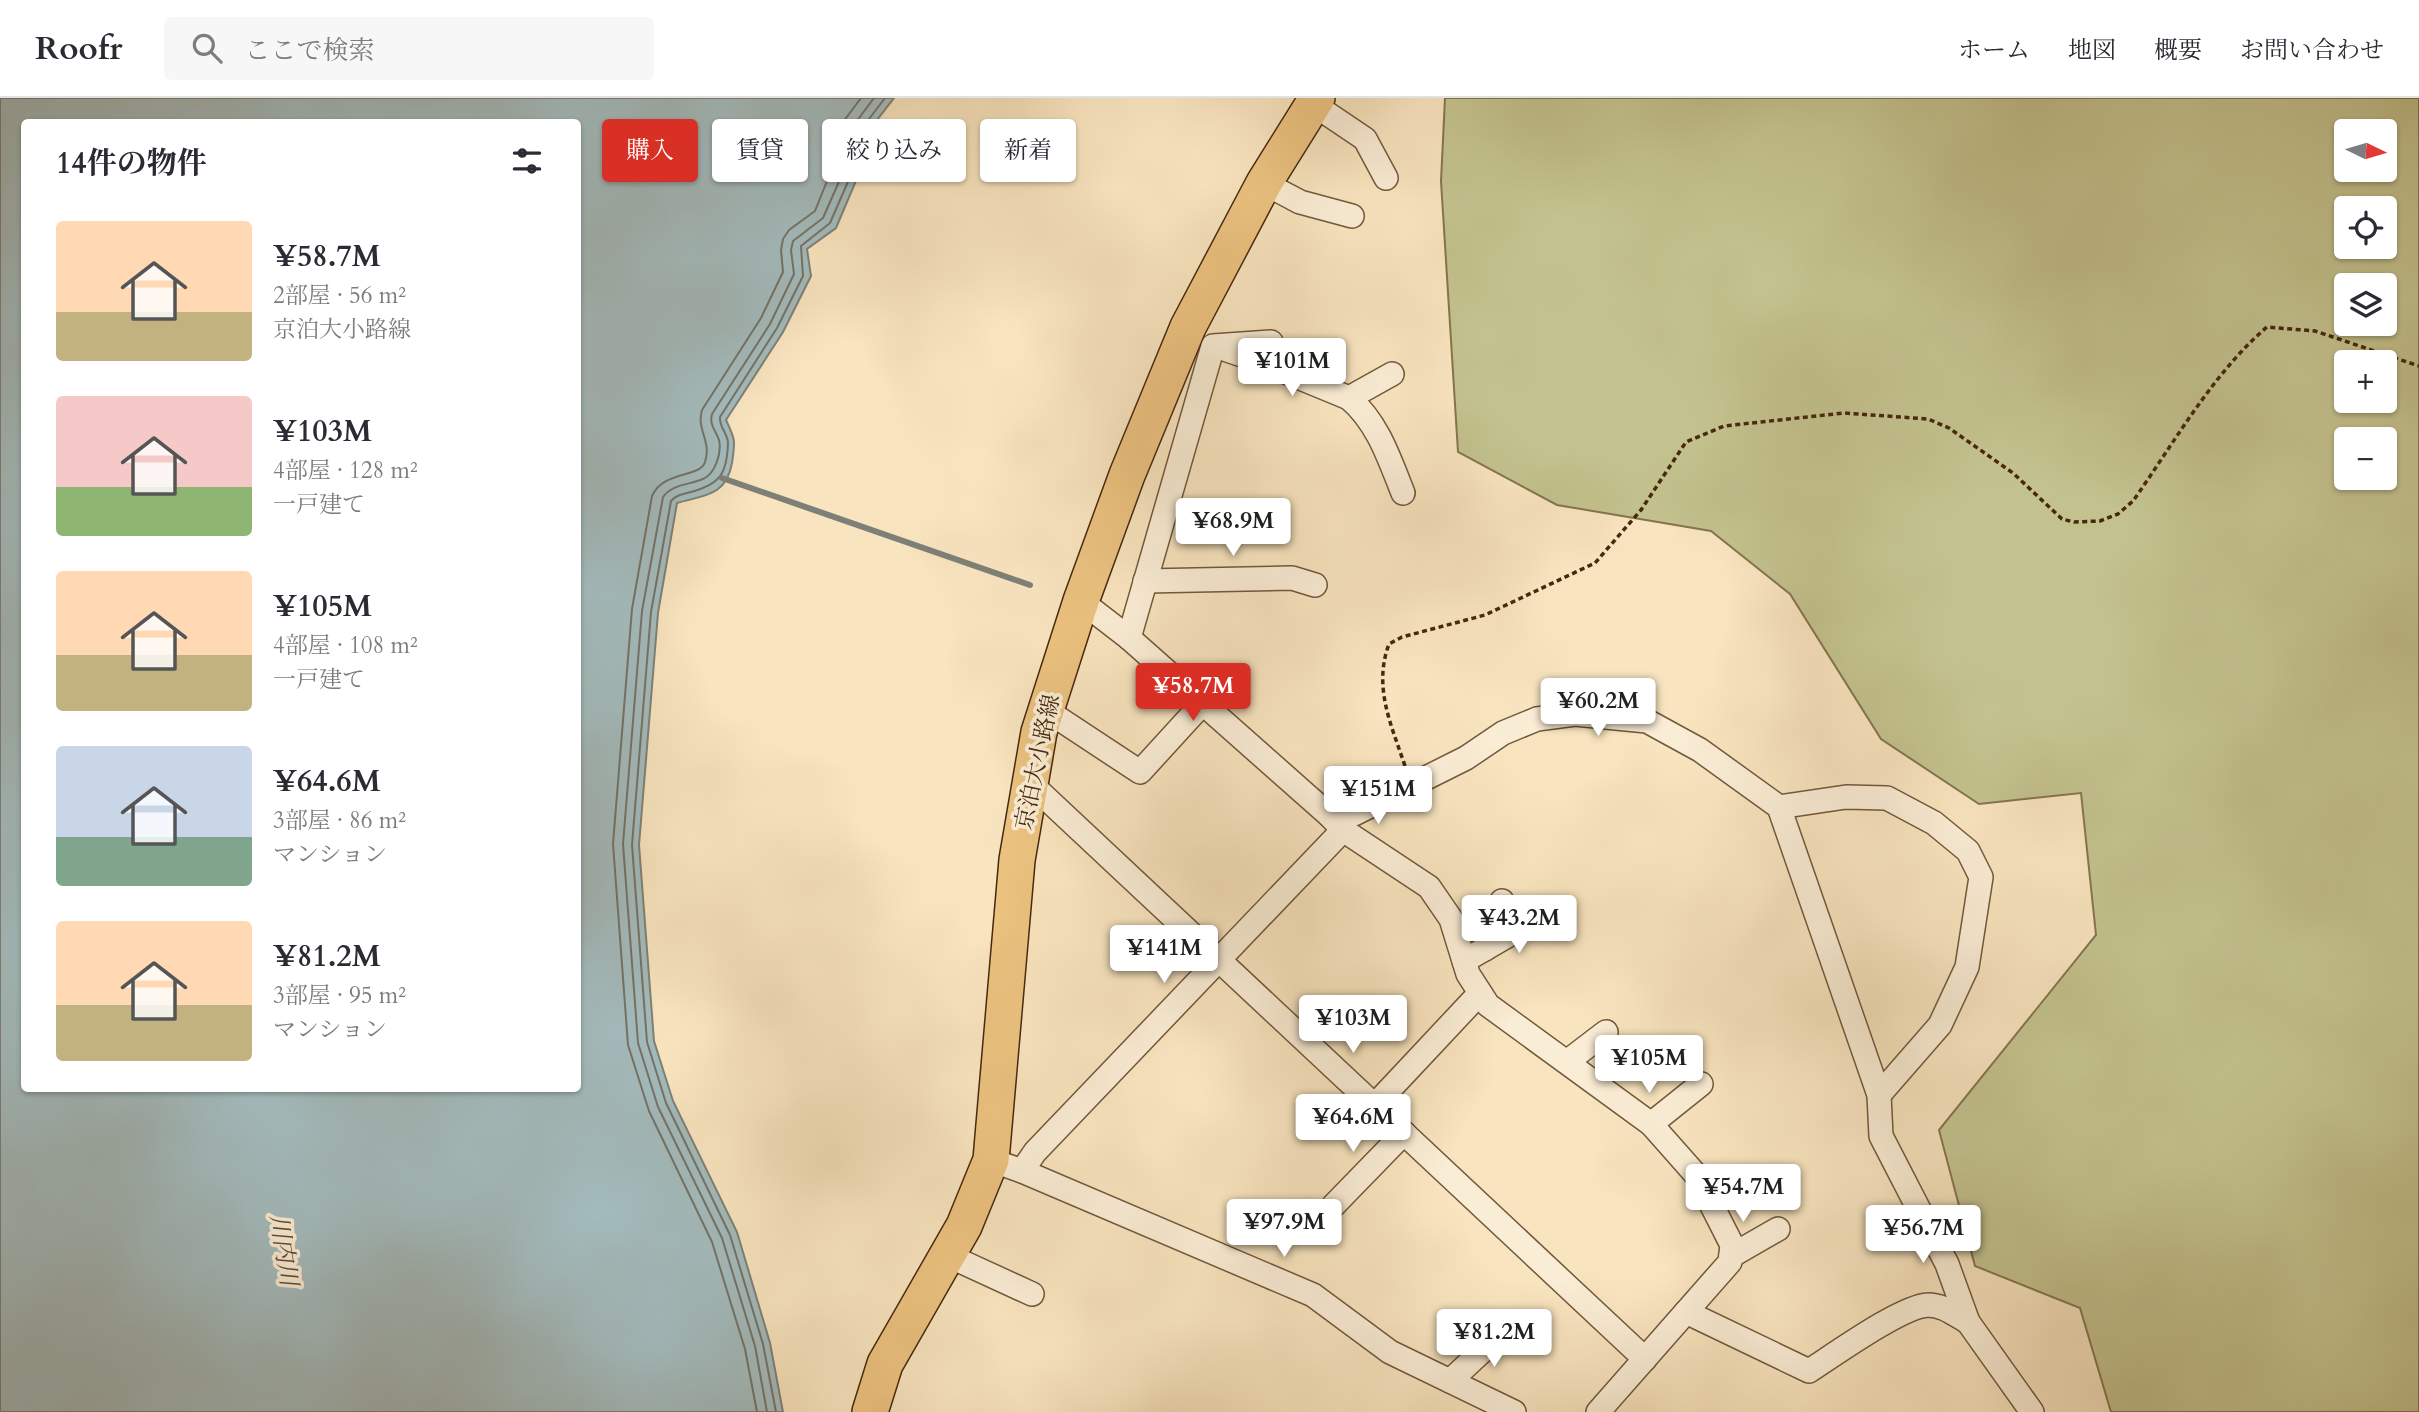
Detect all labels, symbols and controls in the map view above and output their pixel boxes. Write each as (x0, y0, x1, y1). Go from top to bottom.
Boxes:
search box (164, 17, 654, 80)
text: Roofr (35, 26, 122, 71)
icon: search (188, 29, 226, 67)
text: ここで検索 (244, 33, 374, 68)
text: ホーム (1958, 34, 2030, 67)
text: 地図 (2068, 34, 2116, 67)
text: 概要 (2154, 34, 2202, 67)
text: お問い合わせ (2240, 34, 2384, 67)
chip: 購入 (602, 119, 698, 182)
chip: 賃貸 (712, 119, 808, 182)
chip: 絞り込み (822, 119, 966, 182)
chip: 新着 (980, 119, 1076, 182)
north arrow (2334, 119, 2398, 182)
map controls (2334, 119, 2397, 490)
icon: filters (508, 142, 546, 180)
text: 14件の物件 (56, 143, 207, 184)
button: locate (2334, 196, 2397, 259)
text: ¥58.7M (273, 236, 381, 277)
icon: home (112, 249, 196, 333)
button: layers (2334, 273, 2397, 336)
text: 2部屋 · 56 m² (273, 280, 406, 311)
text: 京泊大小路線 (273, 314, 411, 345)
pin: ¥101M (1243, 338, 1341, 398)
text: ¥101M (1254, 345, 1330, 376)
button: + (2334, 350, 2397, 413)
text: ¥103M (273, 411, 372, 452)
icon: home (112, 424, 196, 508)
button: − (2334, 427, 2397, 490)
text: 4部屋 · 128 m² (273, 455, 418, 486)
text: 一戸建て (273, 489, 365, 520)
pin: ¥68.9M (1176, 498, 1290, 558)
text: ¥68.9M (1192, 505, 1274, 536)
text: ¥105M (273, 586, 372, 627)
icon: home (112, 599, 196, 683)
text: 4部屋 · 108 m² (273, 630, 418, 661)
text: 一戸建て (273, 664, 365, 695)
pin: ¥58.7M (1136, 664, 1250, 723)
text: ¥58.7M (1152, 670, 1234, 701)
pin: ¥60.2M (1541, 678, 1655, 738)
text: ¥60.2M (1557, 685, 1639, 716)
street label: 京泊大小路線 (1008, 691, 1067, 833)
text: ¥64.6M (273, 761, 381, 802)
pin: ¥151M (1329, 766, 1427, 826)
text: ¥151M (1340, 773, 1416, 804)
icon: home (112, 774, 196, 858)
text: 3部屋 · 86 m² (273, 805, 406, 836)
text: マンション (273, 839, 387, 870)
pin: ¥43.2M (1462, 896, 1576, 955)
text: ¥43.2M (1478, 902, 1560, 933)
pin: ¥141M (1115, 926, 1213, 985)
text: ¥141M (1126, 932, 1202, 963)
text: ¥81.2M (273, 936, 381, 977)
icon: home (112, 949, 196, 1033)
text: 3部屋 · 95 m² (273, 980, 406, 1011)
pin: ¥103M (1304, 996, 1402, 1055)
text: ¥103M (1315, 1002, 1391, 1033)
text: マンション (273, 1014, 387, 1045)
pin: ¥105M (1600, 1035, 1698, 1095)
text: ¥105M (1611, 1042, 1687, 1073)
pin: ¥64.6M (1296, 1094, 1410, 1154)
text: ¥64.6M (1312, 1101, 1394, 1132)
pin: ¥54.7M (1686, 1164, 1800, 1224)
text: ¥54.7M (1702, 1171, 1784, 1202)
pin: ¥97.9M (1227, 1200, 1341, 1259)
text: ¥97.9M (1243, 1206, 1325, 1237)
pin: ¥56.7M (1866, 1206, 1980, 1265)
water label: 川内川 (262, 1212, 306, 1291)
text: ¥56.7M (1882, 1212, 1964, 1243)
pin: ¥81.2M (1437, 1310, 1551, 1369)
text: ¥81.2M (1453, 1316, 1535, 1347)

